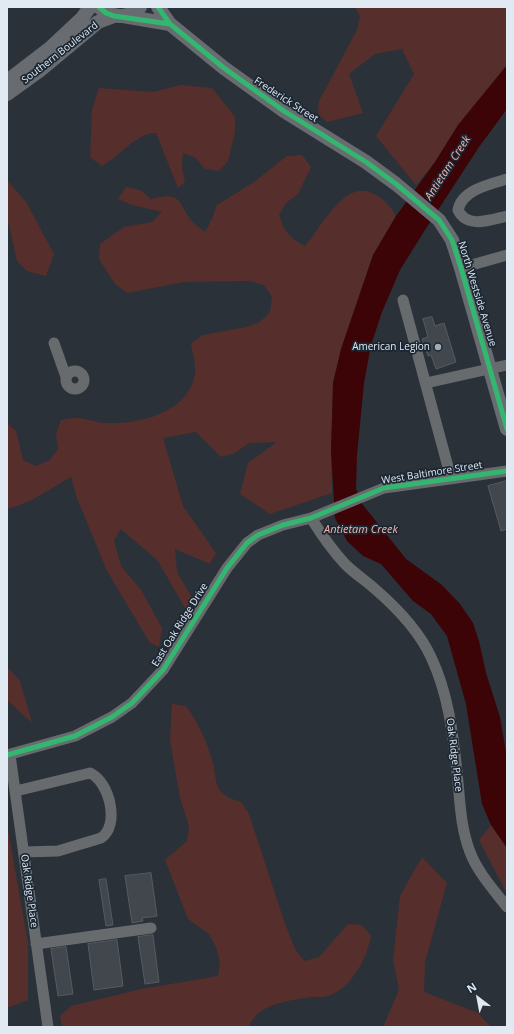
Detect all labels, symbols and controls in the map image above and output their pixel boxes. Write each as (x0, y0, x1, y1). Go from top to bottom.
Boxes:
street label: Southern Boulevard (20, 20, 100, 86)
street label: Frederick Street (252, 75, 320, 125)
water label: Antietam Creek (422, 133, 474, 203)
street label: North Westside Avenue (455, 240, 499, 348)
place label: American Legion (352, 341, 430, 353)
marker: American Legion (433, 342, 443, 352)
street label: West Baltimore Street (381, 459, 483, 487)
water label: Antietam Creek (324, 523, 398, 537)
street label: East Oak Ridge Drive (149, 581, 211, 669)
street label: Oak Ridge Place (444, 717, 464, 793)
street label: Oak Ridge Place (18, 853, 40, 929)
north arrow (458, 978, 498, 1018)
text: N (464, 979, 479, 996)

